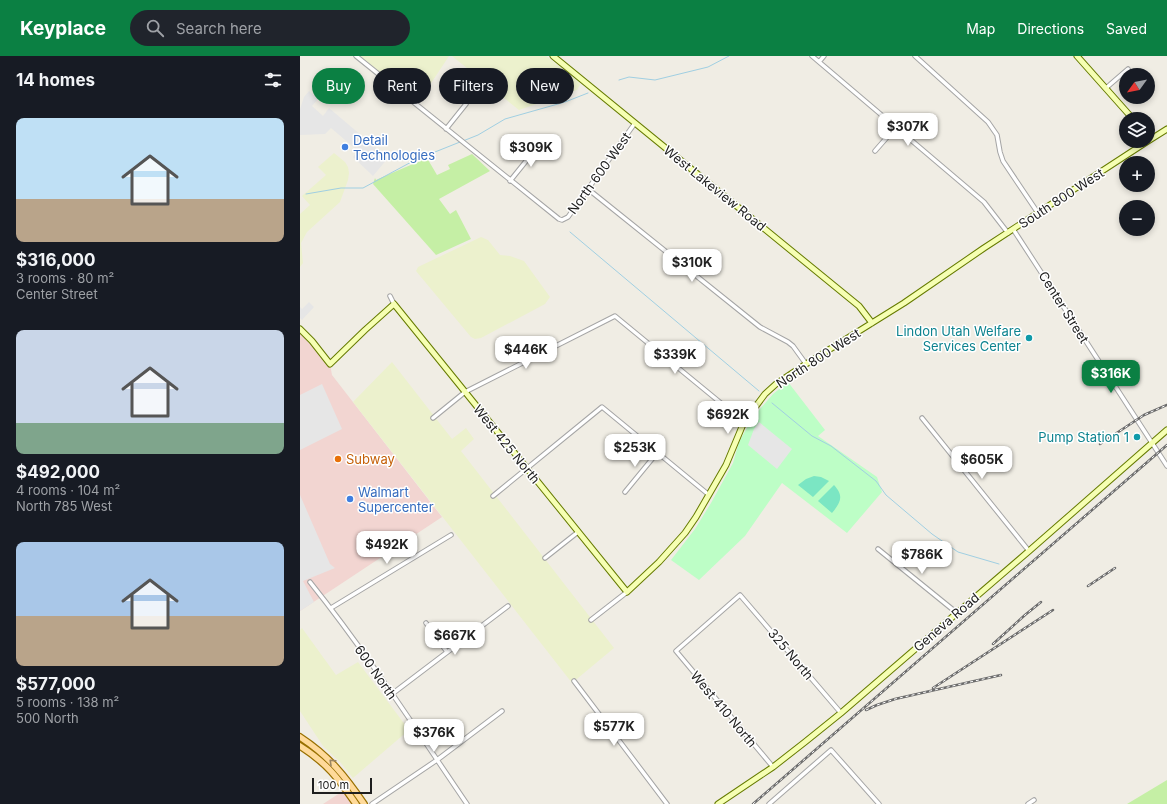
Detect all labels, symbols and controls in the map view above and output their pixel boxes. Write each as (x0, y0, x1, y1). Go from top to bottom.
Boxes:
search box (130, 10, 410, 46)
text: Keyplace (20, 17, 106, 40)
icon: search (144, 17, 166, 39)
text: Search here (176, 19, 262, 38)
text: Map (966, 20, 995, 37)
text: Directions (1017, 20, 1084, 37)
text: Saved (1106, 20, 1147, 37)
chip: Buy (312, 68, 365, 104)
chip: Rent (373, 68, 431, 104)
chip: Filters (439, 68, 508, 104)
chip: New (516, 68, 574, 104)
north arrow (1119, 68, 1155, 104)
map controls (1119, 68, 1155, 236)
icon: filters (262, 69, 284, 91)
text: 14 homes (16, 70, 95, 90)
button: layers (1119, 112, 1155, 148)
pin: $307K (880, 113, 936, 147)
text: $307K (887, 118, 929, 134)
street label: North 600 West (564, 129, 634, 217)
place label: Detail Technologies (353, 132, 435, 163)
pin: $309K (503, 134, 559, 168)
text: $309K (509, 139, 553, 155)
marker: Detail Technologies (340, 142, 350, 152)
street label: West Lakeview Road (661, 142, 769, 234)
icon: home (114, 144, 186, 216)
button: + (1119, 156, 1155, 192)
street label: South 800 West (1015, 165, 1107, 231)
button: − (1119, 200, 1155, 236)
pin: $310K (664, 249, 720, 283)
text: $316,000 (16, 250, 96, 270)
text: $310K (672, 254, 712, 270)
street label: Center Street (1036, 268, 1092, 346)
text: 3 rooms · 80 m² (16, 270, 114, 286)
text: Center Street (16, 286, 98, 302)
place label: Lindon Utah Welfare Services Center (896, 323, 1021, 354)
street label: North 800 West (773, 325, 863, 391)
marker: Lindon Utah Welfare Services Center (1024, 333, 1034, 343)
pin: $446K (498, 336, 554, 370)
text: $446K (504, 341, 548, 357)
pin: $339K (647, 341, 703, 375)
text: $339K (653, 346, 697, 362)
icon: home (114, 356, 186, 428)
pin: $316K (1083, 360, 1139, 394)
text: $316K (1091, 365, 1131, 381)
street label: West 425 North (470, 401, 544, 487)
pin: $692K (700, 401, 756, 435)
text: $692K (707, 406, 749, 422)
place label: Pump Station 1 (1038, 429, 1129, 445)
marker: Pump Station 1 (1132, 432, 1142, 442)
pin: $253K (607, 434, 663, 468)
text: $253K (614, 439, 656, 455)
pin: $605K (954, 446, 1010, 480)
place label: Subway (346, 451, 395, 467)
text: $605K (960, 451, 1004, 467)
marker: Subway (333, 454, 343, 464)
text: $492,000 (16, 462, 100, 482)
text: 4 rooms · 104 m² (16, 482, 120, 498)
place label: Walmart Supercenter (358, 484, 434, 515)
marker: Walmart Supercenter (345, 494, 355, 504)
text: North 785 West (16, 498, 112, 514)
pin: $492K (359, 531, 415, 565)
text: $492K (365, 536, 409, 552)
pin: $786K (894, 541, 950, 575)
text: $786K (901, 546, 943, 562)
icon: home (114, 568, 186, 640)
street label: Geneva Road (910, 589, 982, 655)
pin: $667K (427, 622, 483, 656)
street label: 325 North (765, 625, 817, 683)
text: $667K (434, 627, 476, 643)
street label: 600 North (351, 642, 401, 702)
street label: West 410 North (688, 668, 760, 750)
text: $577,000 (16, 674, 96, 694)
text: 5 rooms · 138 m² (16, 694, 119, 710)
text: 500 North (16, 710, 79, 726)
pin: $577K (586, 713, 642, 747)
text: $577K (593, 718, 635, 734)
pin: $376K (406, 719, 462, 753)
text: $376K (413, 724, 455, 740)
one-way arrow (329, 759, 337, 767)
scale bar (312, 776, 372, 795)
text: 100 m (318, 778, 349, 792)

